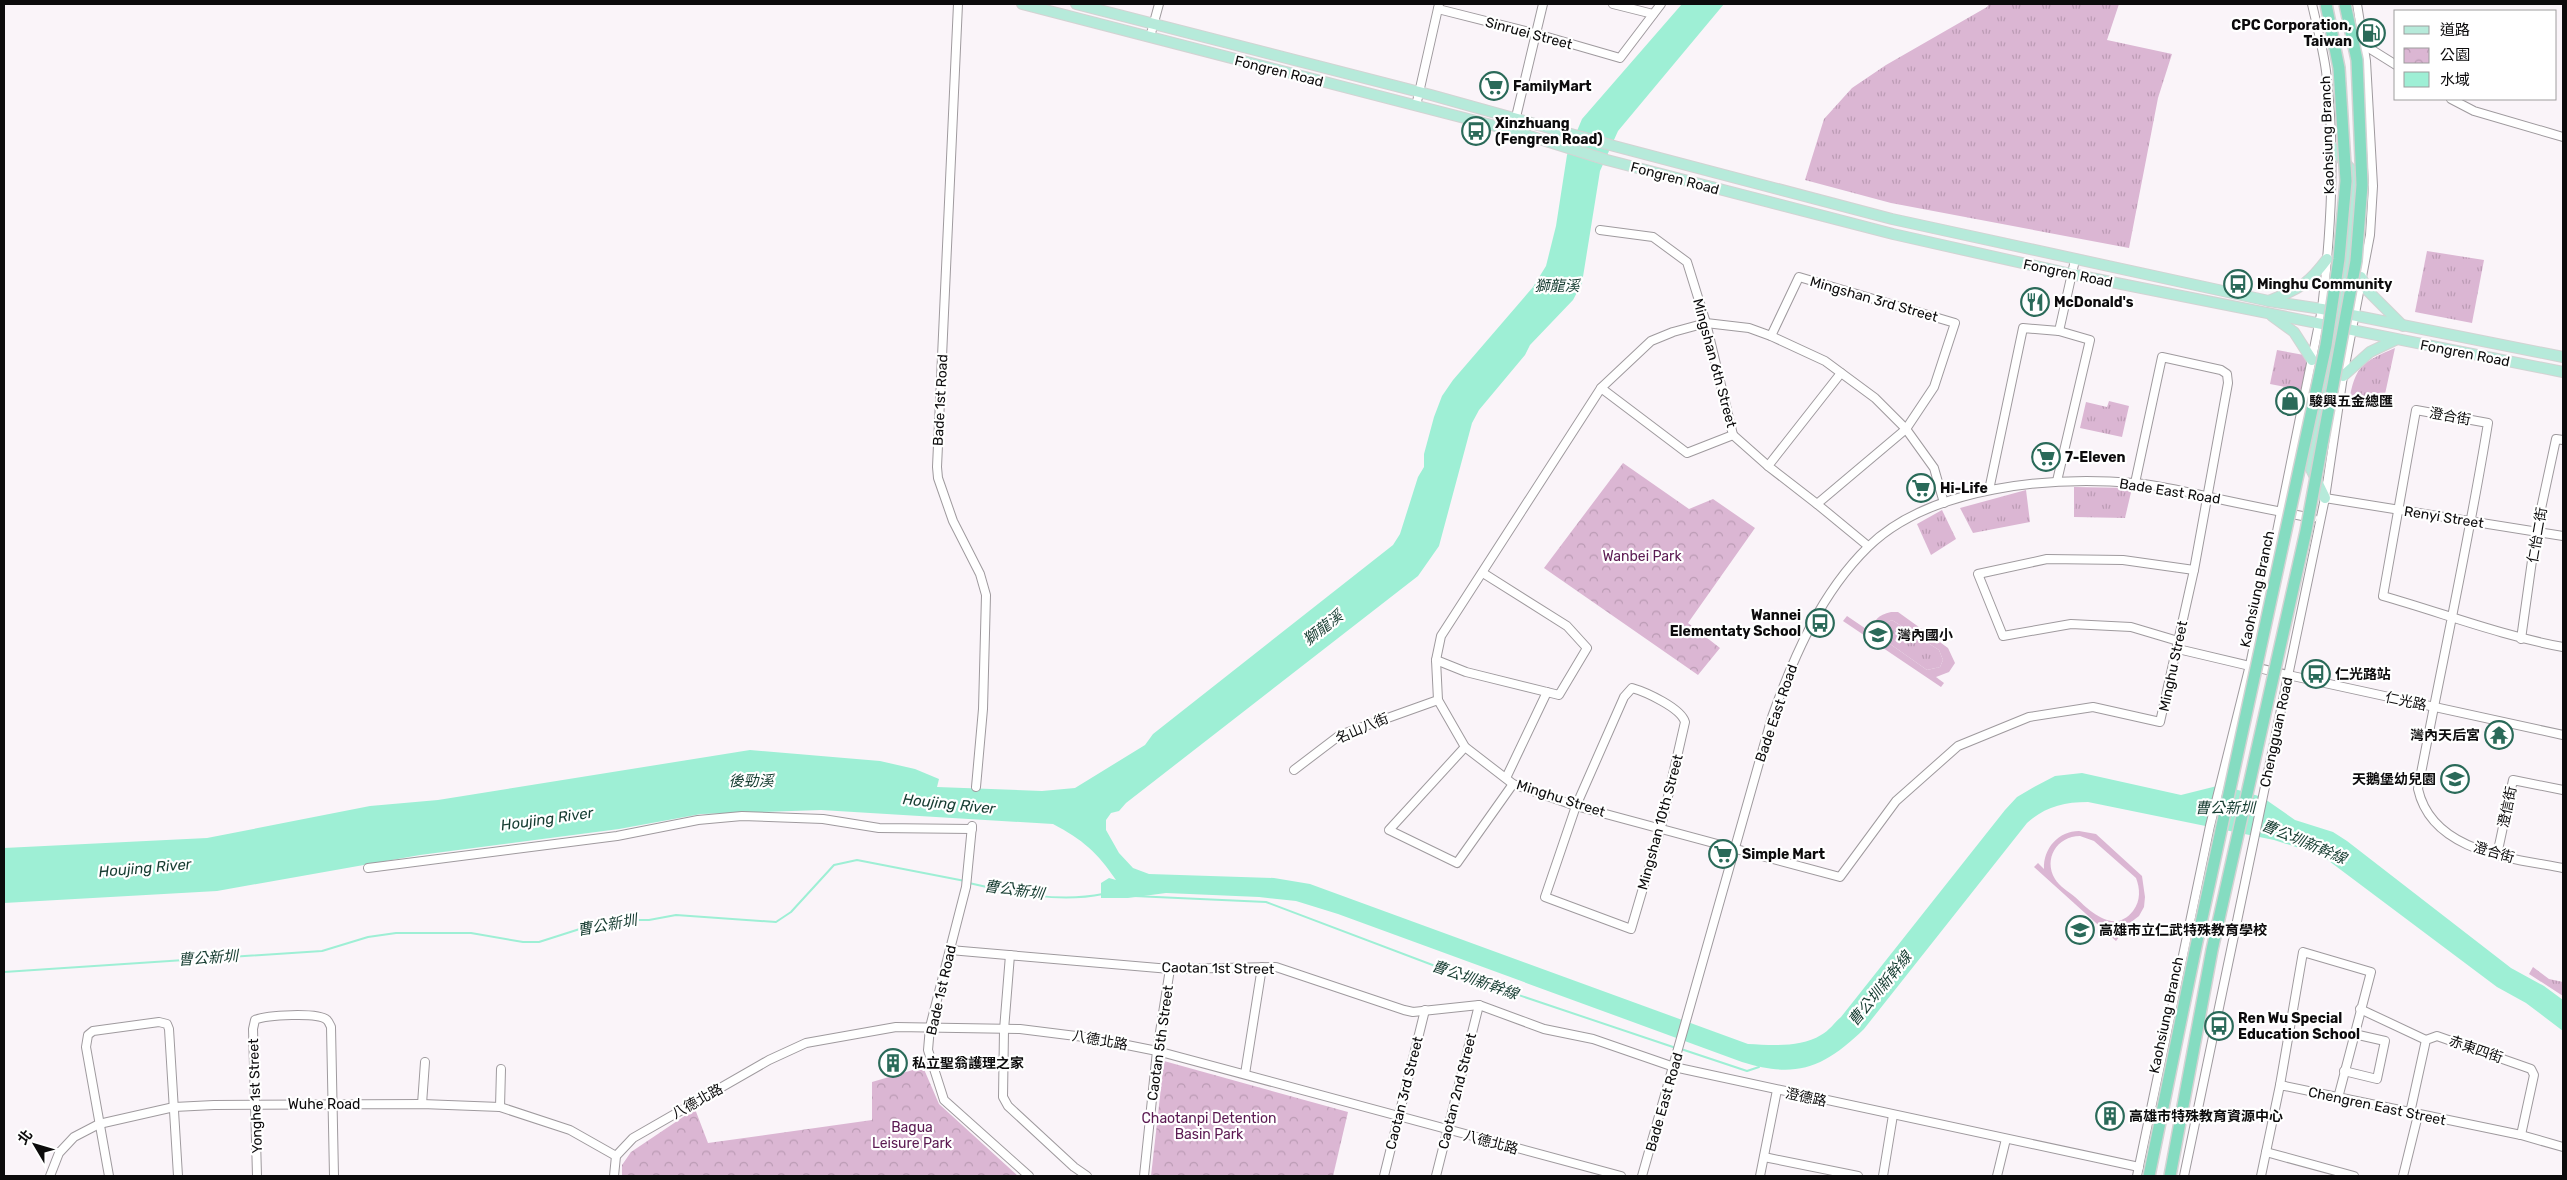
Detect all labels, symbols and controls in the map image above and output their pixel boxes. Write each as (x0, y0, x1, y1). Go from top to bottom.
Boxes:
legend (2394, 10, 2557, 100)
street label: Sinruei Street (1483, 14, 1575, 53)
place label: CPC Corporation, Taiwan (2231, 17, 2352, 50)
fuel station icon: CPC Corporation, Taiwan (2356, 18, 2386, 48)
text: 道路 (2440, 21, 2470, 39)
text: 公園 (2440, 46, 2470, 64)
street label: Fongren Road (1233, 52, 1325, 91)
supermarket icon: FamilyMart (1479, 71, 1509, 101)
text: 水域 (2440, 71, 2470, 89)
street label: Kaohsiung Branch (2317, 75, 2338, 195)
place label: FamilyMart (1513, 78, 1592, 95)
place label: Xinzhuang (Fengren Road) (1495, 115, 1603, 148)
bus stop icon: Xinzhuang (Fengren Road) (1461, 116, 1491, 146)
street label: Fongren Road (1629, 158, 1721, 198)
street label: Fongren Road (2022, 256, 2114, 291)
bus stop icon: Minghu Community (2223, 269, 2253, 299)
street label: Mingshan 3rd Street (1808, 273, 1940, 326)
place label: Minghu Community (2257, 276, 2393, 293)
water label: 獅龍溪 (1534, 277, 1581, 295)
restaurant icon: McDonald's (2020, 287, 2050, 317)
place label: McDonald's (2054, 294, 2134, 311)
street label: Mingshan 6th Street (1689, 297, 1740, 430)
street label: Fongren Road (2419, 336, 2511, 371)
street label: Bade 1st Road (930, 354, 951, 446)
shop icon: 駿興五金總匯 (2275, 386, 2305, 416)
place label: 駿興五金總匯 (2309, 393, 2393, 410)
street label: 澄合街 (2428, 404, 2472, 429)
supermarket icon: 7-Eleven (2031, 442, 2061, 472)
place label: 7-Eleven (2065, 449, 2126, 466)
supermarket icon: Hi-Life (1906, 473, 1936, 503)
street label: Bade East Road (2118, 475, 2222, 508)
place label: Hi-Life (1940, 480, 1988, 497)
street label: Renyi Street (2403, 503, 2485, 532)
street label: 仁怡二街 (2524, 506, 2551, 564)
street label: Kaohsiung Branch (2237, 529, 2278, 649)
park label: Wanbei Park (1602, 548, 1682, 565)
water label: 獅龍溪 (1300, 606, 1348, 649)
place label: Wannei Elementaty School (1670, 607, 1801, 640)
bus stop icon: Wannei Elementaty School (1805, 608, 1835, 638)
street label: Minghu Street (2156, 619, 2191, 713)
school or university icon: 灣內國小 (1863, 620, 1893, 650)
place label: 灣內國小 (1897, 627, 1953, 644)
bus stop icon: 仁光路站 (2301, 659, 2331, 689)
street label: Bade East Road (1752, 662, 1801, 764)
place label: 仁光路站 (2335, 666, 2391, 683)
street label: Chengguan Road (2257, 675, 2296, 789)
street label: 仁光路 (2384, 689, 2428, 714)
street label: 名山八街 (1333, 710, 1391, 747)
temple icon: 灣內天后宮 (2484, 720, 2514, 750)
place label: 灣內天后宮 (2410, 727, 2480, 744)
street label: Mingshan 10th Street (1634, 752, 1687, 892)
school or university icon: 天鵝堡幼兒園 (2440, 764, 2470, 794)
place label: 天鵝堡幼兒園 (2352, 771, 2436, 788)
water label: 後勁溪 (728, 772, 775, 790)
street label: Minghu Street (1514, 776, 1608, 821)
street label: 澄信街 (2495, 785, 2520, 829)
water label: Houjing River (902, 790, 998, 818)
water label: 曹公新圳 (2195, 799, 2257, 817)
water label: Houjing River (500, 803, 596, 834)
water label: 曹公圳新幹線 (2259, 816, 2351, 869)
supermarket icon: Simple Mart (1708, 839, 1738, 869)
street label: 澄合街 (2471, 839, 2516, 866)
place label: Simple Mart (1742, 846, 1825, 863)
water label: Houjing River (98, 855, 193, 881)
water label: 曹公新圳 (983, 877, 1047, 903)
water label: 曹公新圳 (576, 911, 640, 939)
school or university icon: 高雄市立仁武特殊教育學校 (2065, 915, 2095, 945)
place label: 高雄市立仁武特殊教育學校 (2099, 922, 2267, 939)
street label: Bade 1st Road (923, 943, 960, 1037)
water label: 曹公新圳 (177, 947, 241, 969)
water label: 曹公圳新幹線 (1845, 947, 1917, 1030)
street label: Kaohsiung Branch (2146, 955, 2187, 1075)
water label: 曹公圳新幹線 (1430, 957, 1522, 1004)
street label: Caotan 1st Street (1162, 959, 1275, 978)
street label: Caotan 5th Street (1144, 984, 1177, 1102)
place label: Ren Wu Special Education School (2238, 1010, 2360, 1043)
bus stop icon: Ren Wu Special Education School (2204, 1011, 2234, 1041)
street label: 八德北路 (1071, 1027, 1129, 1054)
street label: Caotan 2nd Street (1435, 1031, 1480, 1151)
street label: 赤東四街 (2447, 1032, 2505, 1067)
street label: Caotan 3rd Street (1382, 1034, 1427, 1151)
street label: Yonghe 1st Street (245, 1038, 266, 1154)
building icon: 私立聖翁護理之家 (878, 1048, 908, 1078)
street label: Bade East Road (1642, 1051, 1687, 1154)
place label: 私立聖翁護理之家 (912, 1055, 1024, 1072)
street label: 八德北路 (669, 1080, 726, 1122)
street label: Chengren East Street (2307, 1084, 2448, 1129)
street label: 澄德路 (1784, 1085, 1828, 1110)
street label: Wuhe Road (288, 1096, 360, 1113)
building icon: 高雄市特殊教育資源中心 (2095, 1101, 2125, 1131)
place label: 高雄市特殊教育資源中心 (2129, 1108, 2283, 1125)
park label: Chaotanpi Detention Basin Park (1142, 1110, 1276, 1143)
park label: Bagua Leisure Park (872, 1119, 953, 1152)
north arrow (10, 1120, 60, 1170)
text: 北 (14, 1127, 36, 1148)
street label: 八德北路 (1462, 1127, 1520, 1158)

